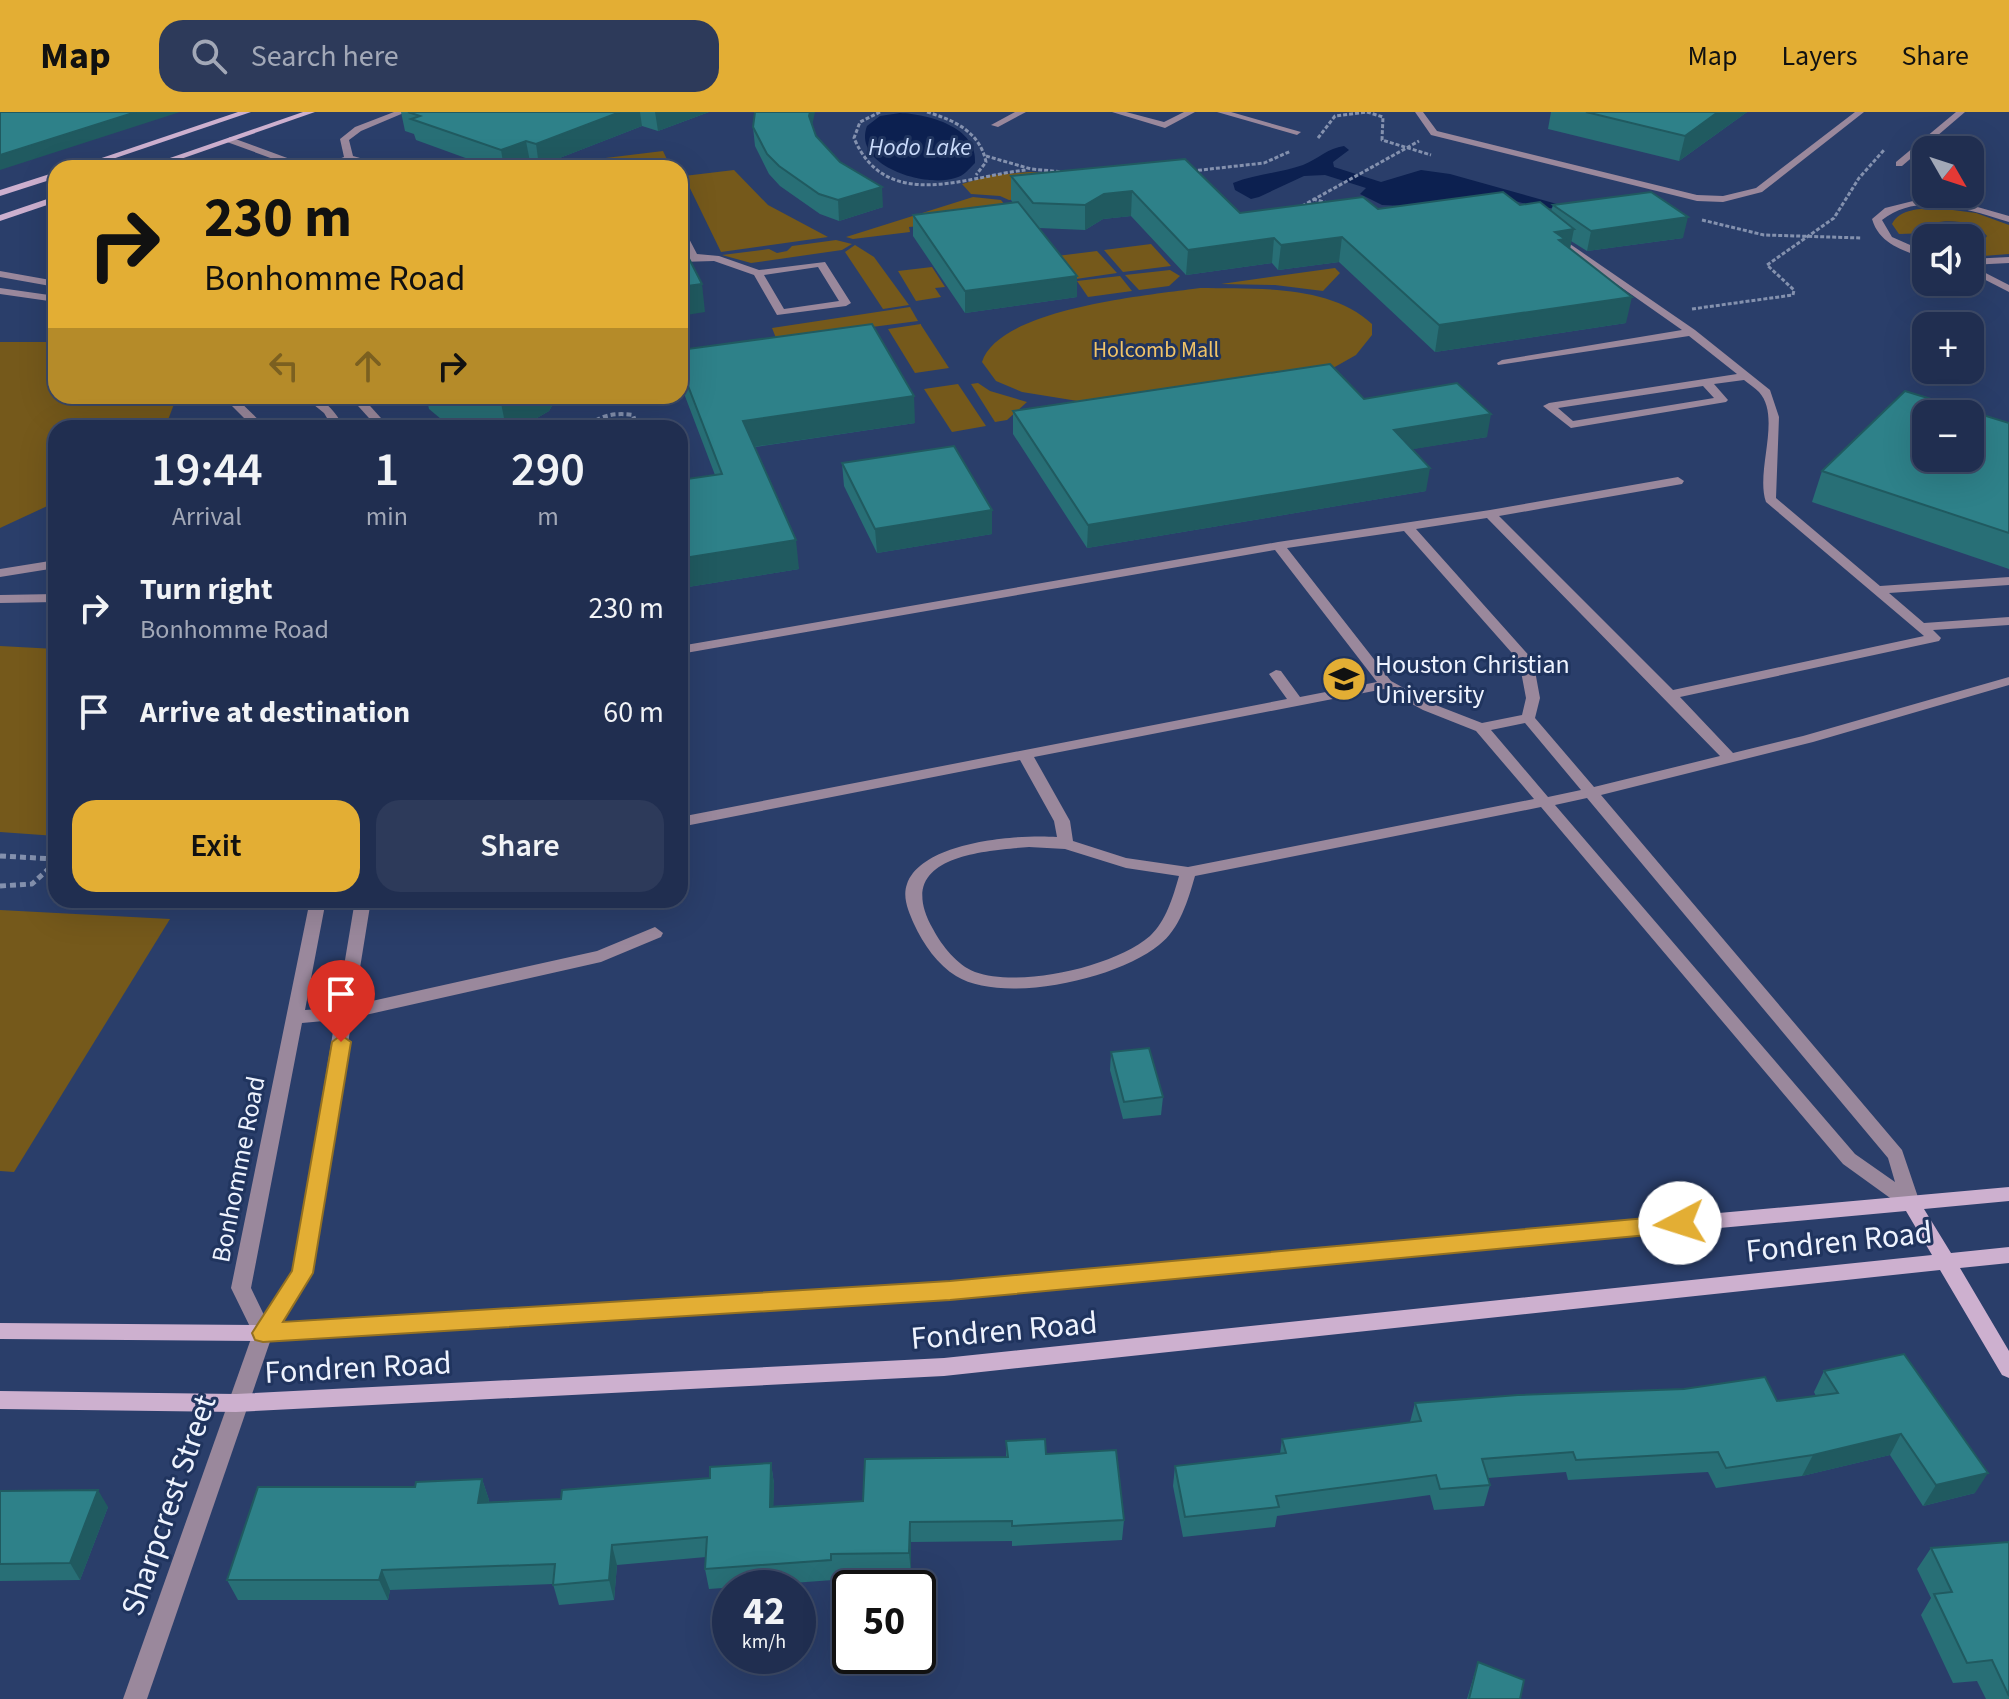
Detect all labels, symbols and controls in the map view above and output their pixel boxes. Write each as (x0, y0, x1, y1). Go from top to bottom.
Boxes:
search box (159, 20, 719, 92)
text: Map (40, 29, 111, 83)
icon: search (187, 34, 231, 78)
text: Search here (251, 35, 399, 78)
text: Map (1687, 36, 1737, 76)
text: Layers (1781, 36, 1857, 76)
text: Share (1901, 36, 1969, 76)
water label: Hodo Lake (868, 130, 972, 165)
north arrow (1912, 136, 1984, 208)
map controls (1912, 136, 1984, 472)
text: 230 m (204, 179, 352, 258)
icon: right (72, 192, 176, 296)
button: sound (1912, 224, 1984, 296)
text: Bonhomme Road (204, 253, 465, 304)
button: + (1912, 312, 1984, 384)
park label: Holcomb Mall (1093, 334, 1219, 366)
icon: left (262, 344, 306, 388)
icon: ahead (346, 344, 390, 388)
icon: right (430, 344, 474, 388)
button: − (1912, 400, 1984, 472)
text: 19:44 (151, 436, 263, 504)
text: 1 (375, 436, 399, 504)
text: 290 (511, 436, 585, 504)
text: Arrival (172, 498, 242, 535)
text: min (366, 498, 408, 535)
text: m (537, 498, 559, 535)
text: Turn right (140, 568, 272, 611)
icon: right (72, 586, 116, 630)
text: 230 m (588, 587, 664, 630)
text: Bonhomme Road (140, 611, 329, 648)
place label: Houston Christian University (1375, 646, 1570, 713)
school or university icon: Houston Christian University (1320, 655, 1368, 703)
icon: arrive (72, 690, 116, 734)
text: Arrive at destination (140, 691, 410, 734)
text: 60 m (603, 691, 664, 734)
button: Exit (72, 800, 360, 892)
button: Share (376, 800, 664, 892)
pin (307, 960, 375, 1042)
icon: arrive (319, 972, 363, 1016)
street label: Bonhomme Road (202, 1073, 275, 1265)
position arrow (1638, 1181, 1722, 1265)
street label: Fondren Road (1744, 1209, 1935, 1275)
street label: Fondren Road (909, 1300, 1099, 1362)
street label: Fondren Road (263, 1340, 453, 1396)
street label: Sharpcrest Street (110, 1389, 228, 1622)
speed limit sign: 50 (832, 1570, 936, 1674)
text: 42 (743, 1583, 785, 1640)
text: km/h (742, 1628, 786, 1656)

